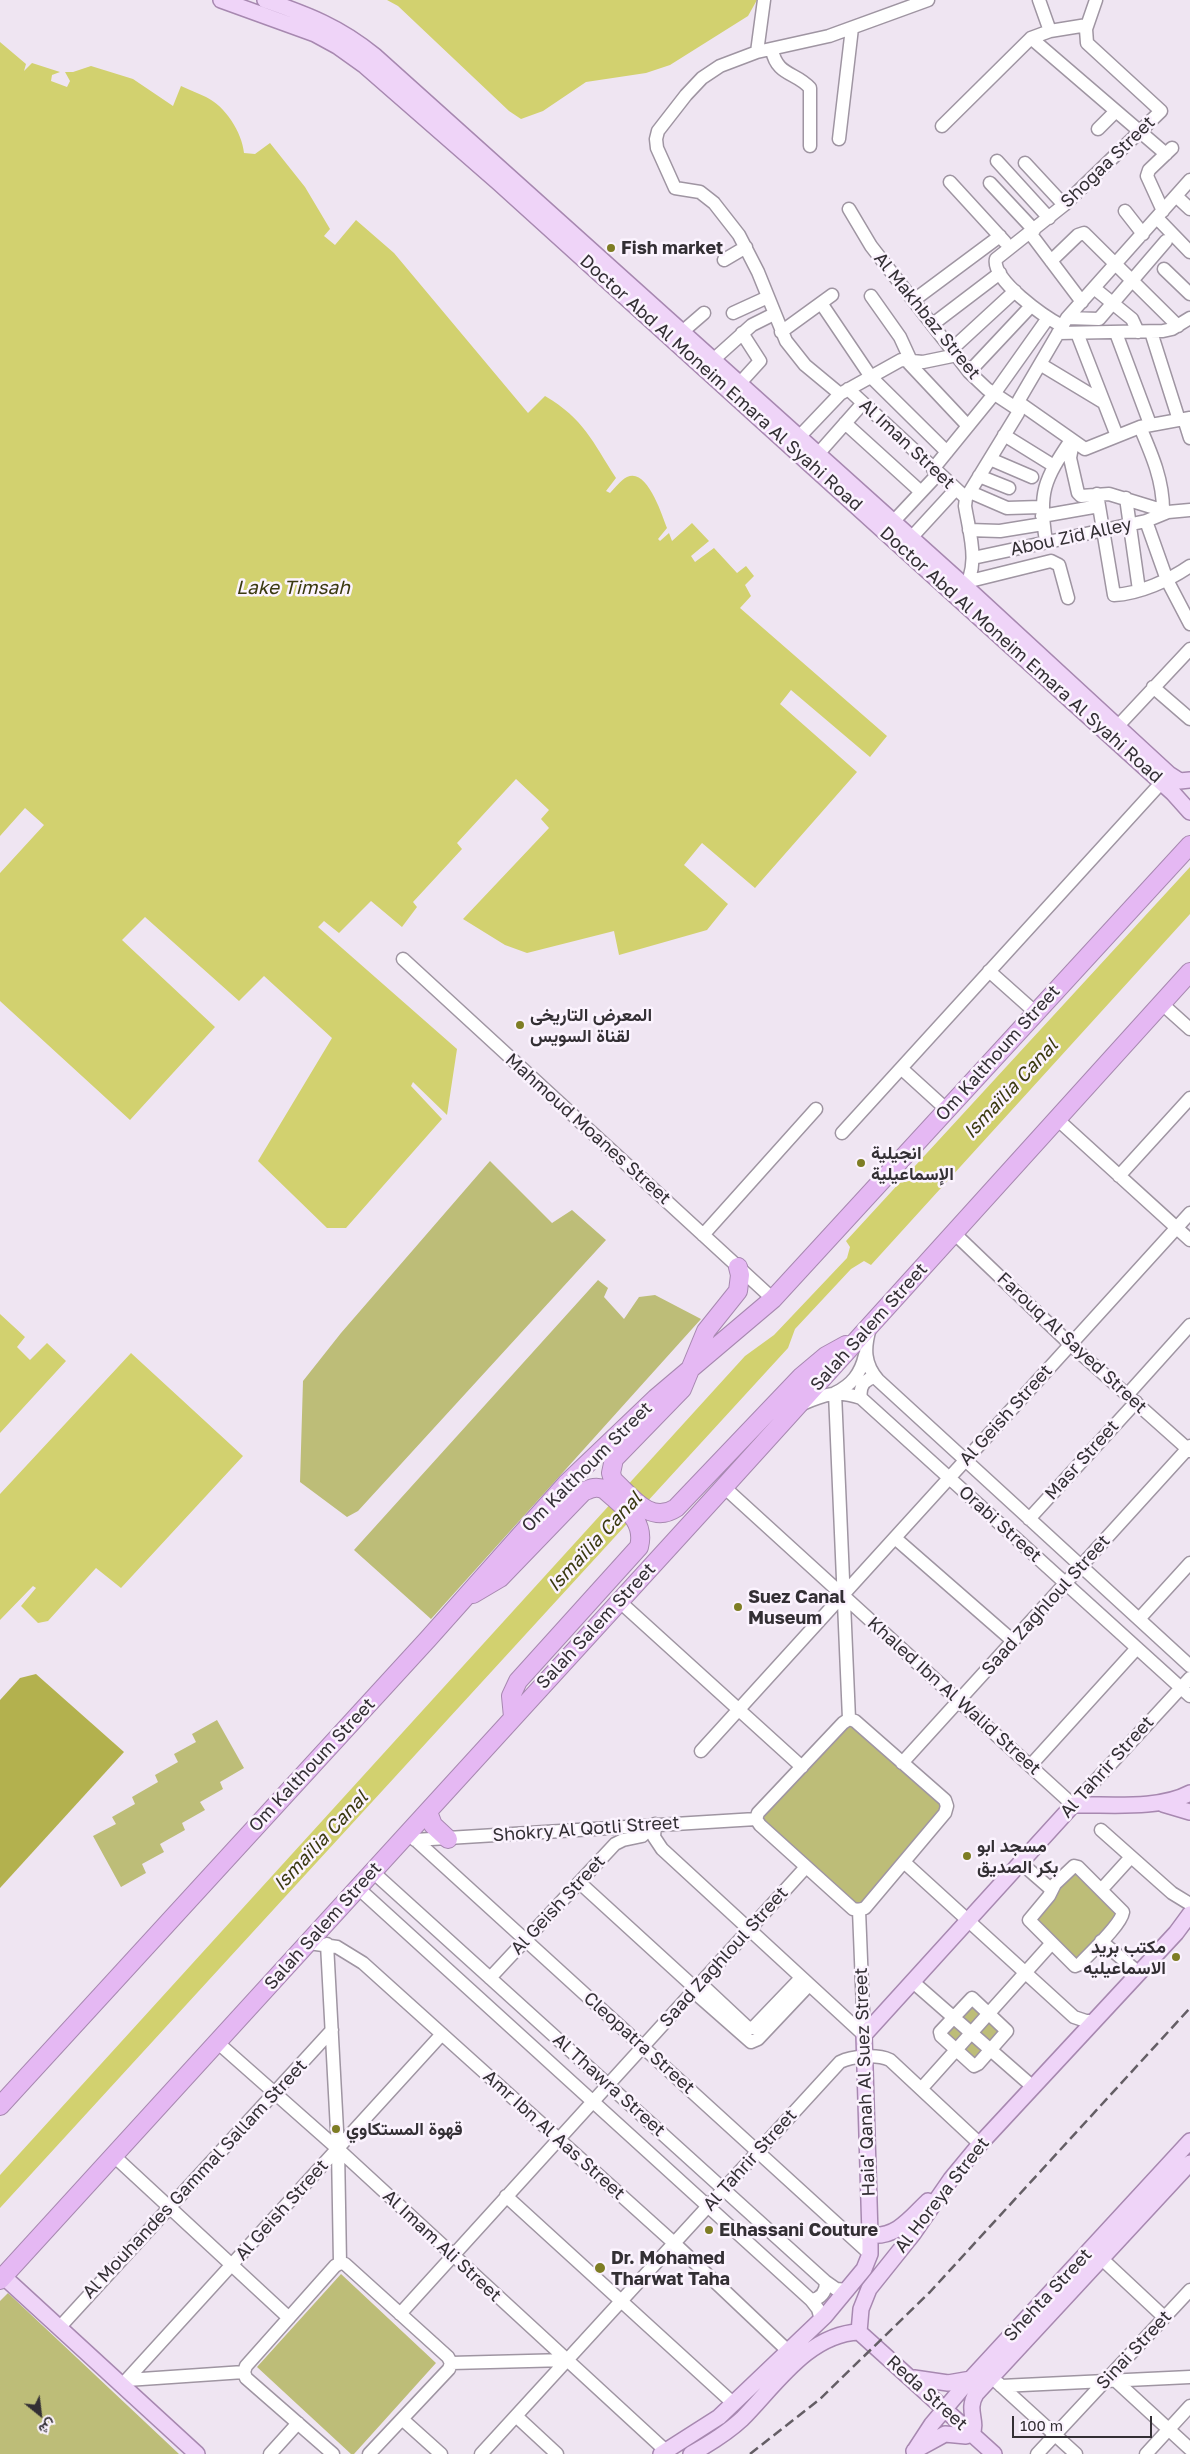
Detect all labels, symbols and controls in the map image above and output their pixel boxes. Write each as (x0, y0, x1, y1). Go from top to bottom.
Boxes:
street label: Shogaa Street (1056, 112, 1160, 212)
place label: Fish market (621, 237, 723, 259)
marker: Fish market (605, 242, 617, 254)
street label: Al Makhbaz Street (869, 248, 985, 384)
street label: Doctor Abd Al Moneim Emara Al Syahi Road (575, 250, 867, 516)
street label: Al Iman Street (855, 394, 959, 494)
street label: Abou Zid Alley (1008, 514, 1134, 560)
street label: Doctor Abd Al Moneim Emara Al Syahi Road (875, 522, 1167, 788)
water label: Lake Timsah (236, 577, 350, 599)
street label: Om Kalthoum Street (931, 981, 1065, 1125)
place label: المعرض التاريخى لقناة السويس (530, 1004, 652, 1046)
marker: المعرض التاريخى لقناة السويس (514, 1019, 526, 1031)
water label: Ismaïlia Canal (959, 1034, 1063, 1144)
street label: Mahmoud Moanes Street (501, 1049, 675, 1209)
place label: انجيلية الإسماعيلية (871, 1142, 954, 1184)
marker: انجيلية الإسماعيلية (855, 1157, 867, 1169)
street label: Salah Salem Street (806, 1259, 932, 1395)
street label: Farouq Al Sayed Street (993, 1268, 1151, 1418)
street label: Al Geish Street (955, 1360, 1057, 1470)
street label: Om Kalthoum Street (517, 1397, 657, 1537)
street label: Masr Street (1041, 1416, 1123, 1504)
street label: Orabi Street (954, 1481, 1046, 1567)
water label: Ismaïlia Canal (543, 1487, 647, 1597)
street label: Saad Zaghloul Street (977, 1530, 1115, 1680)
street label: Salah Salem Street (532, 1558, 660, 1694)
place label: Suez Canal Museum (748, 1586, 846, 1628)
marker: Suez Canal Museum (732, 1601, 744, 1613)
street label: Khaled Ibn Al Walid Street (863, 1612, 1045, 1780)
street label: Om Kalthoum Street (244, 1694, 380, 1836)
street label: Al Tahrir Street (1056, 1712, 1158, 1822)
water label: Ismaïlia Canal (269, 1786, 373, 1896)
street label: Shokry Al Qotli Street (492, 1812, 680, 1846)
place label: مسجد ابو بكر الصديق (977, 1835, 1058, 1878)
marker: مسجد ابو بكر الصديق (961, 1850, 973, 1862)
street label: Al Geish Street (506, 1851, 610, 1959)
street label: Salah Salem Street (260, 1858, 386, 1994)
street label: Saad Zaghloul Street (655, 1882, 793, 2032)
place label: مكتب بريد الاسماعيليه (1083, 1936, 1166, 1978)
marker: مكتب بريد الاسماعيليه (1170, 1951, 1182, 1963)
street label: Haia' Qanah Al Suez Street (850, 1967, 880, 2197)
street label: Cleopatra Street (579, 1987, 699, 2099)
street label: Al Thawra Street (548, 2029, 670, 2141)
street label: Al Mouhandes Gammal Sallam Street (78, 2055, 312, 2303)
street label: Amr Ibn Al Aas Street (479, 2066, 629, 2204)
street label: Al Tahrir Street (699, 2105, 801, 2215)
place label: قهوة المستكاوي (346, 2118, 463, 2140)
marker: قهوة المستكاوي (330, 2123, 342, 2135)
street label: Al Horeya Street (890, 2133, 994, 2257)
street label: Al Geish Street (231, 2155, 333, 2265)
street label: Al Imam Ali Street (378, 2186, 506, 2306)
place label: Elhassani Couture (719, 2219, 878, 2241)
marker: Elhassani Couture (703, 2224, 715, 2236)
street label: Shehta Street (999, 2244, 1097, 2346)
place label: Dr. Mohamed Tharwat Taha (611, 2247, 730, 2290)
marker: Dr. Mohamed Tharwat Taha (593, 2261, 607, 2275)
street label: Sinai Street (1092, 2306, 1176, 2394)
street label: Reda Street (882, 2351, 972, 2435)
north arrow (15, 2389, 65, 2439)
scale bar (1015, 2406, 1155, 2438)
text: ش (36, 2416, 59, 2439)
text: 100 m (1020, 2416, 1063, 2434)

